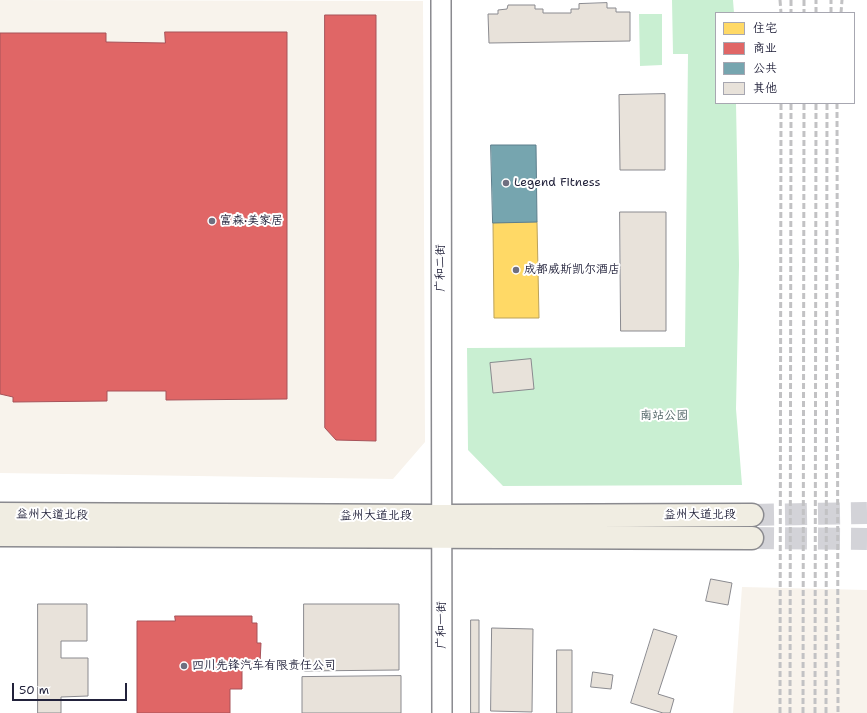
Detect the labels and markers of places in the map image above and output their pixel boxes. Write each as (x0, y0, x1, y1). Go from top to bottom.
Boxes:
place label: Legend Fitness (514, 176, 600, 190)
marker: Legend Fitness (501, 178, 511, 188)
place label: 富森·美家居 (220, 214, 283, 228)
marker: 富森·美家居 (207, 216, 217, 226)
place label: 成都威斯凯尔酒店 (524, 263, 620, 277)
marker: 成都威斯凯尔酒店 (511, 265, 521, 275)
place label: 四川先锋汽车有限责任公司 (192, 659, 336, 673)
marker: 四川先锋汽车有限责任公司 (179, 661, 189, 671)

